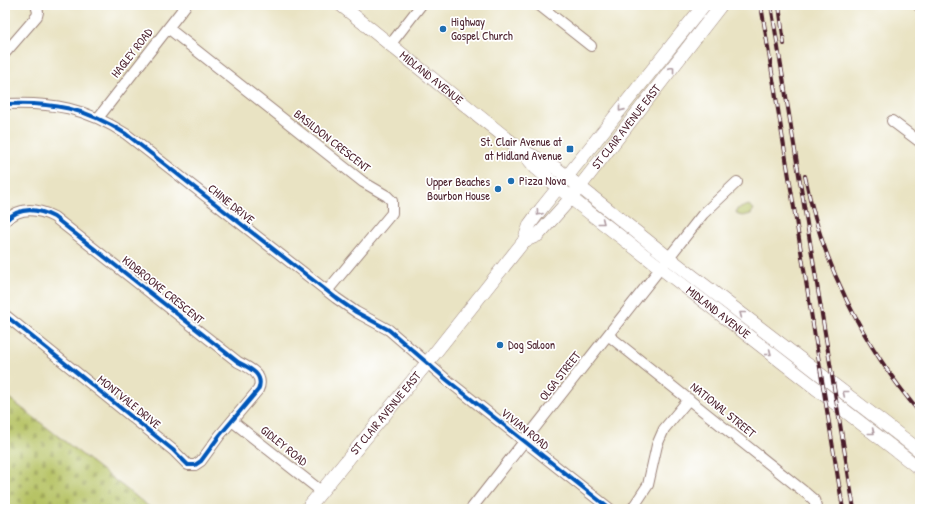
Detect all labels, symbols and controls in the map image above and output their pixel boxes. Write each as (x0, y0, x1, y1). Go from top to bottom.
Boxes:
place label: Highway Gospel Church (451, 13, 513, 44)
street label: HAGLEY ROAD (107, 24, 157, 81)
marker: Highway Gospel Church (438, 24, 448, 34)
street label: MIDLAND AVENUE (396, 47, 468, 109)
one-way arrow (667, 66, 674, 73)
street label: ST CLAIR AVENUE EAST (588, 80, 665, 172)
one-way arrow (619, 104, 626, 111)
street label: BASILDON CRESCENT (290, 105, 374, 176)
place label: St. Clair Avenue at at Midland Avenue (480, 133, 563, 164)
marker: St. Clair Avenue at at Midland Avenue (565, 144, 575, 154)
place label: Pizza Nova (519, 172, 566, 189)
place label: Upper Beaches Bourbon House (426, 173, 490, 204)
marker: Pizza Nova (506, 176, 516, 186)
street label: CHINE DRIVE (204, 180, 259, 228)
marker: Upper Beaches Bourbon House (493, 184, 503, 194)
one-way arrow (536, 208, 543, 215)
one-way arrow (597, 218, 604, 225)
street label: KIDBROOKE CRESCENT (119, 251, 208, 328)
street label: MIDLAND AVENUE (683, 282, 755, 343)
one-way arrow (739, 312, 746, 319)
place label: Dog Saloon (508, 336, 555, 353)
marker: Dog Saloon (495, 340, 505, 350)
street label: OLGA STREET (535, 347, 584, 404)
one-way arrow (765, 348, 772, 355)
street label: ST CLAIR AVENUE EAST (346, 367, 425, 458)
street label: MONTVALE DRIVE (94, 371, 165, 433)
street label: NATIONAL STREET (687, 378, 760, 442)
one-way arrow (842, 391, 849, 398)
street label: VIVIAN ROAD (498, 404, 553, 454)
street label: GIDLEY ROAD (257, 421, 312, 470)
one-way arrow (868, 428, 875, 435)

